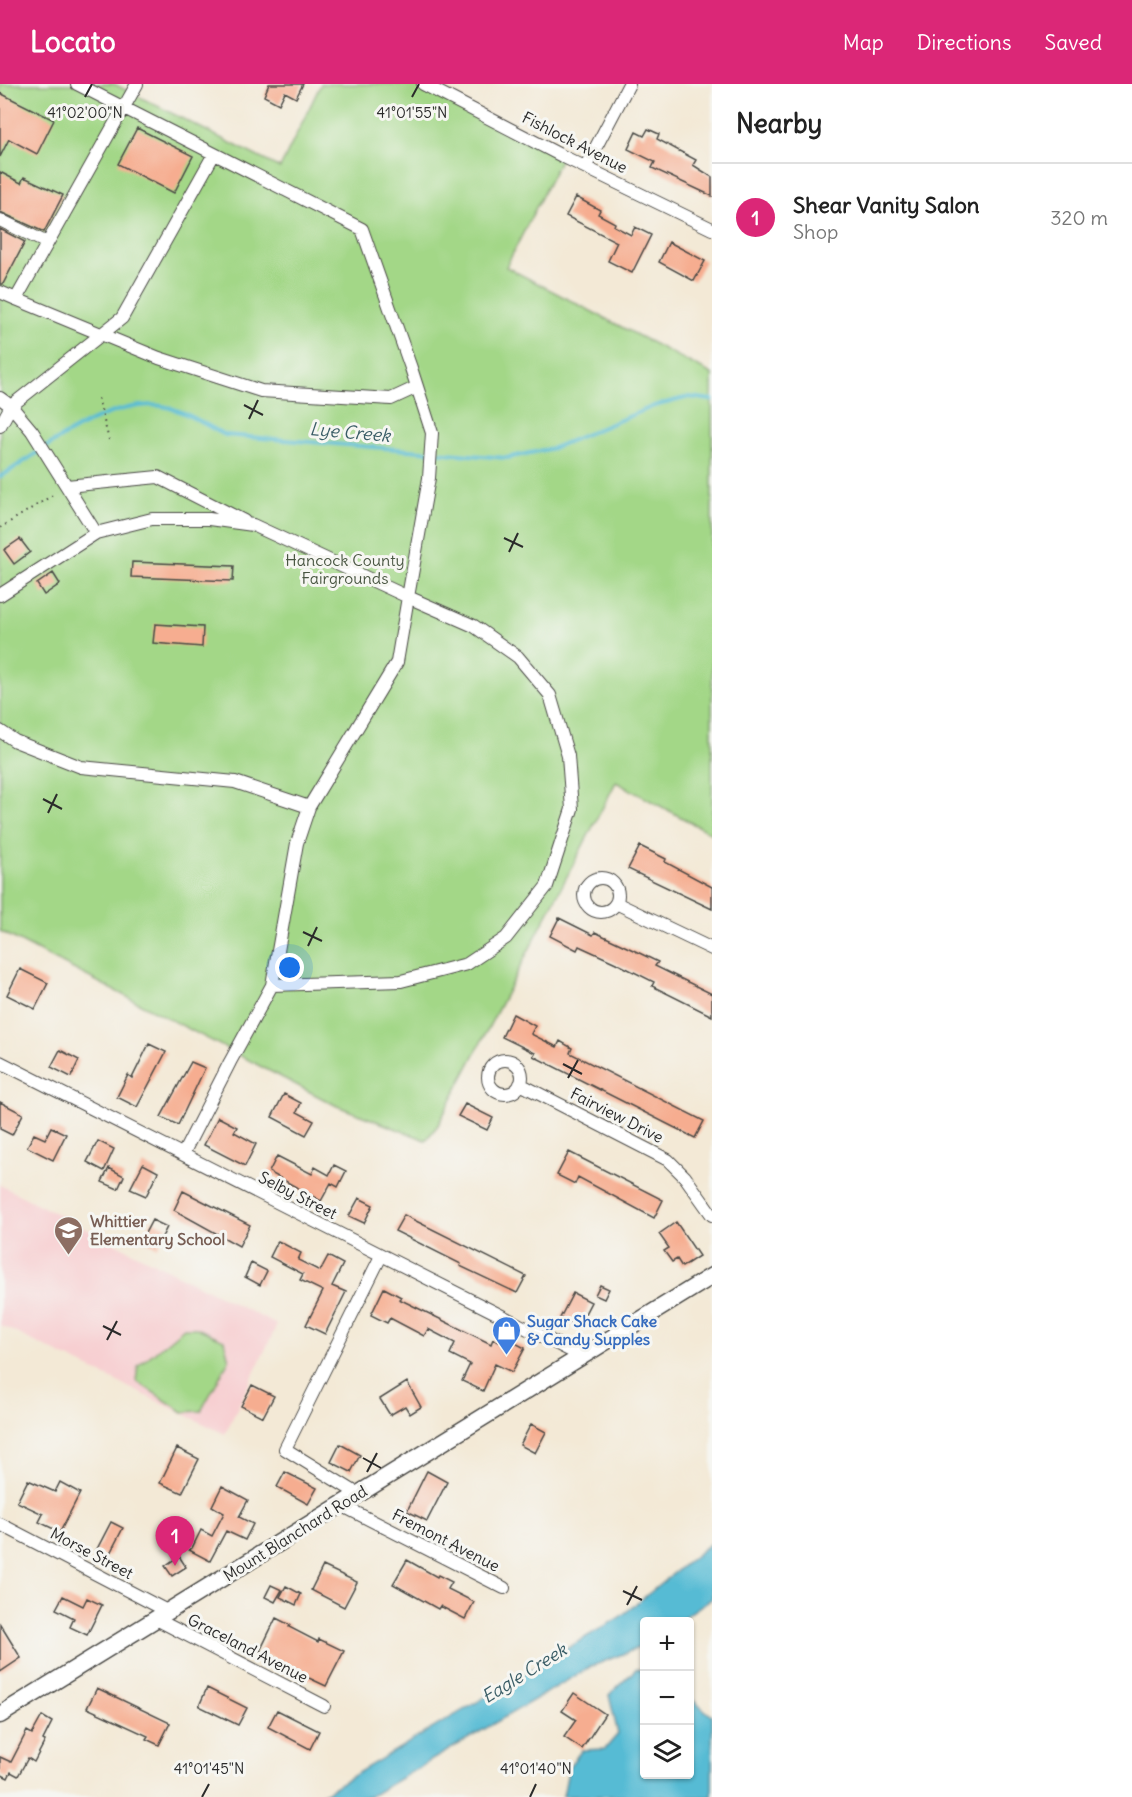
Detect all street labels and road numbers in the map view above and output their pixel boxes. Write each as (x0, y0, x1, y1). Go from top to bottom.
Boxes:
street label: Fishlock Avenue (519, 107, 631, 177)
street label: Fairview Drive (567, 1083, 667, 1147)
street label: Selby Street (255, 1167, 341, 1224)
street label: Mount Blanchard Road (219, 1481, 371, 1585)
street label: Fremont Avenue (389, 1504, 503, 1576)
street label: Morse Street (47, 1523, 137, 1583)
street label: Graceland Avenue (185, 1609, 311, 1687)

